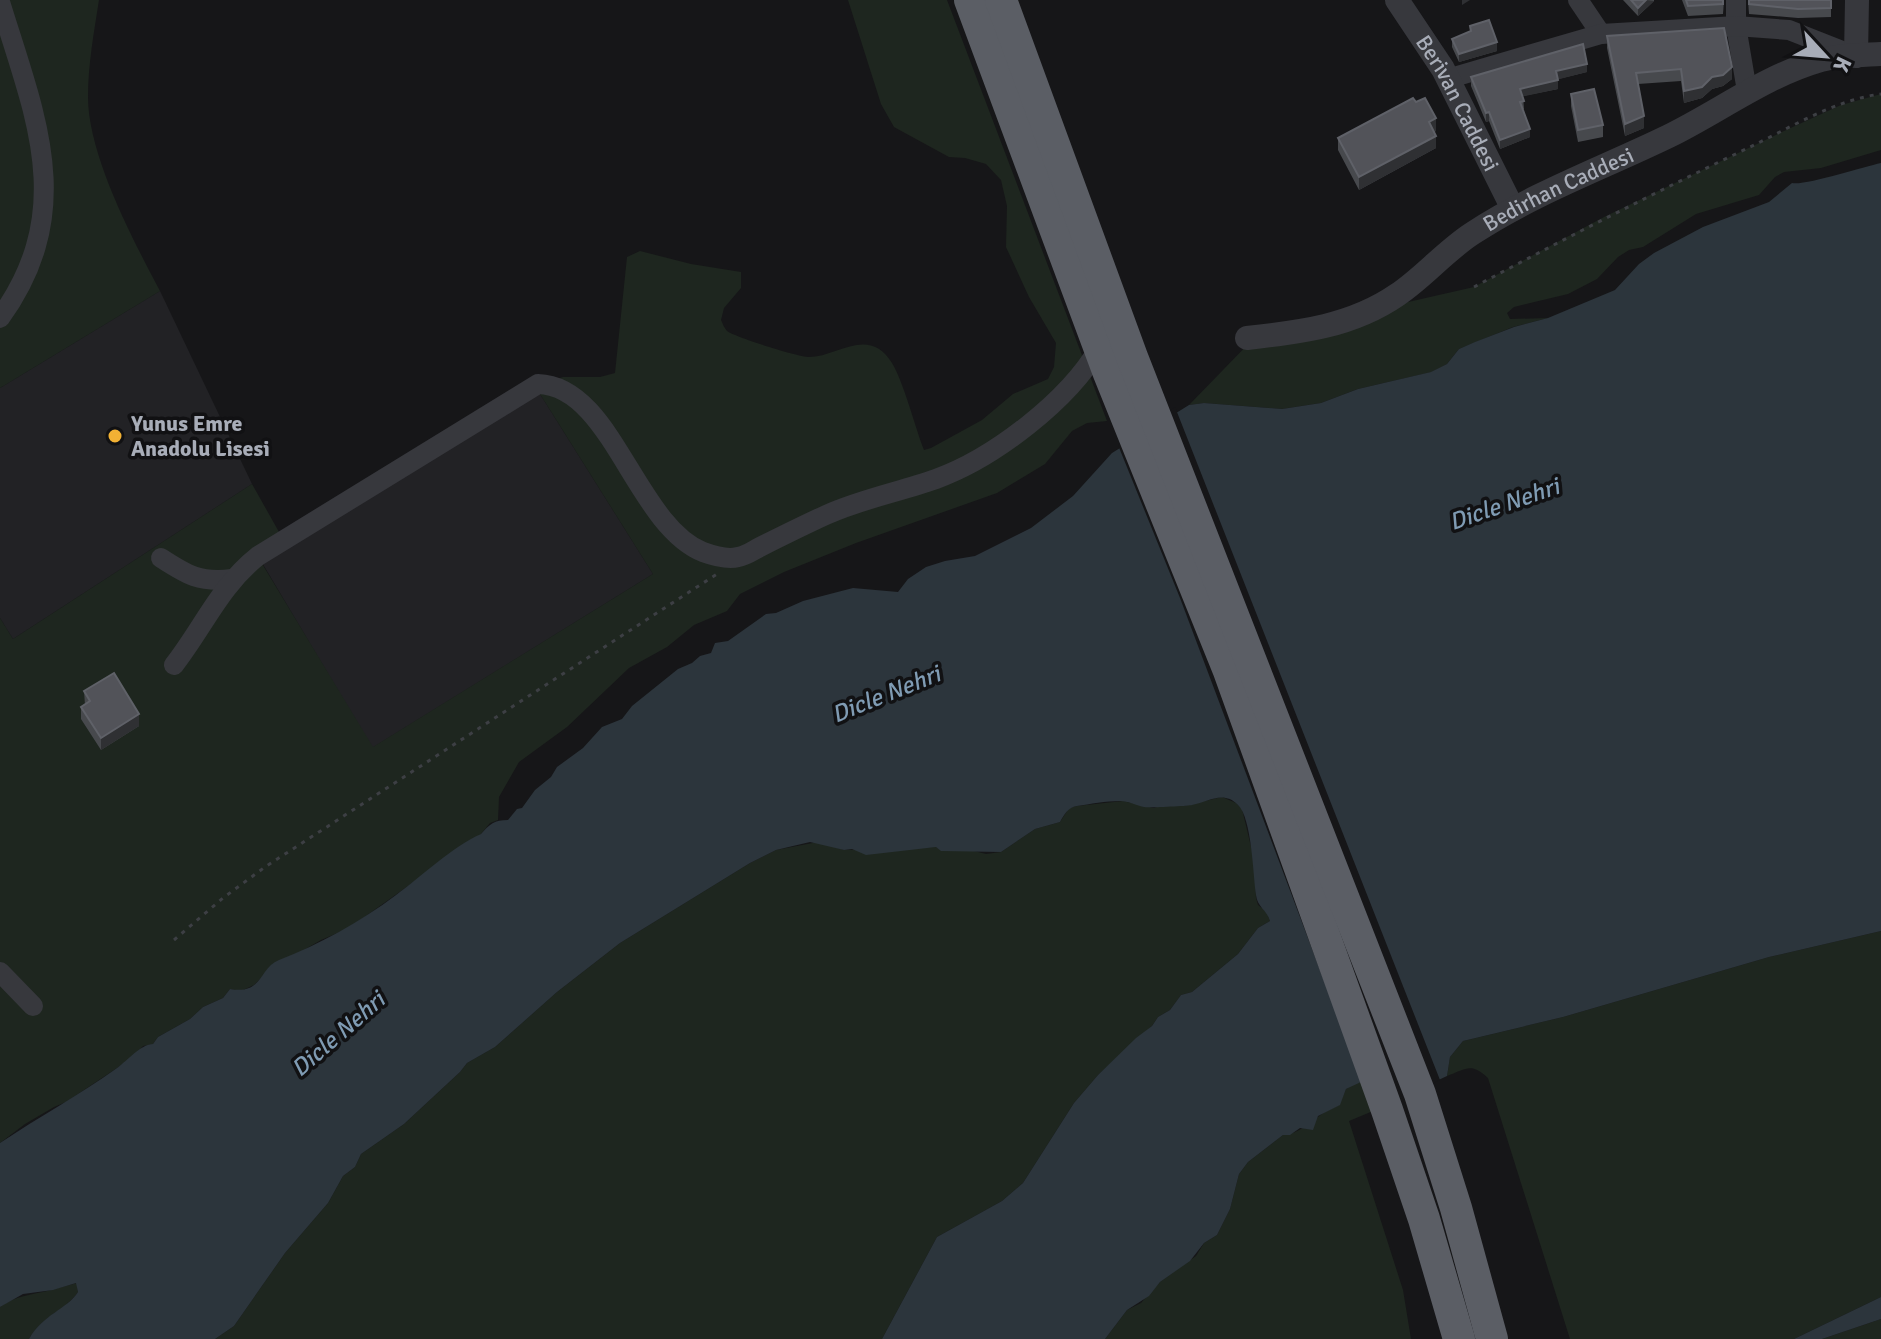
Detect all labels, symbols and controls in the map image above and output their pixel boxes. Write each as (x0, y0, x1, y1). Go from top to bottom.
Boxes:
north arrow (1785, 16, 1865, 96)
street label: Berivan Caddesi (1411, 30, 1505, 176)
text: K (1827, 52, 1858, 77)
street label: Bedirhan Caddesi (1478, 141, 1638, 237)
place label: Yunus Emre Anadolu Lisesi (130, 410, 270, 462)
marker: Yunus Emre Anadolu Lisesi (106, 427, 124, 445)
water label: Dicle Nehri (1445, 470, 1565, 537)
water label: Dicle Nehri (827, 658, 947, 729)
water label: Dicle Nehri (285, 983, 393, 1083)

